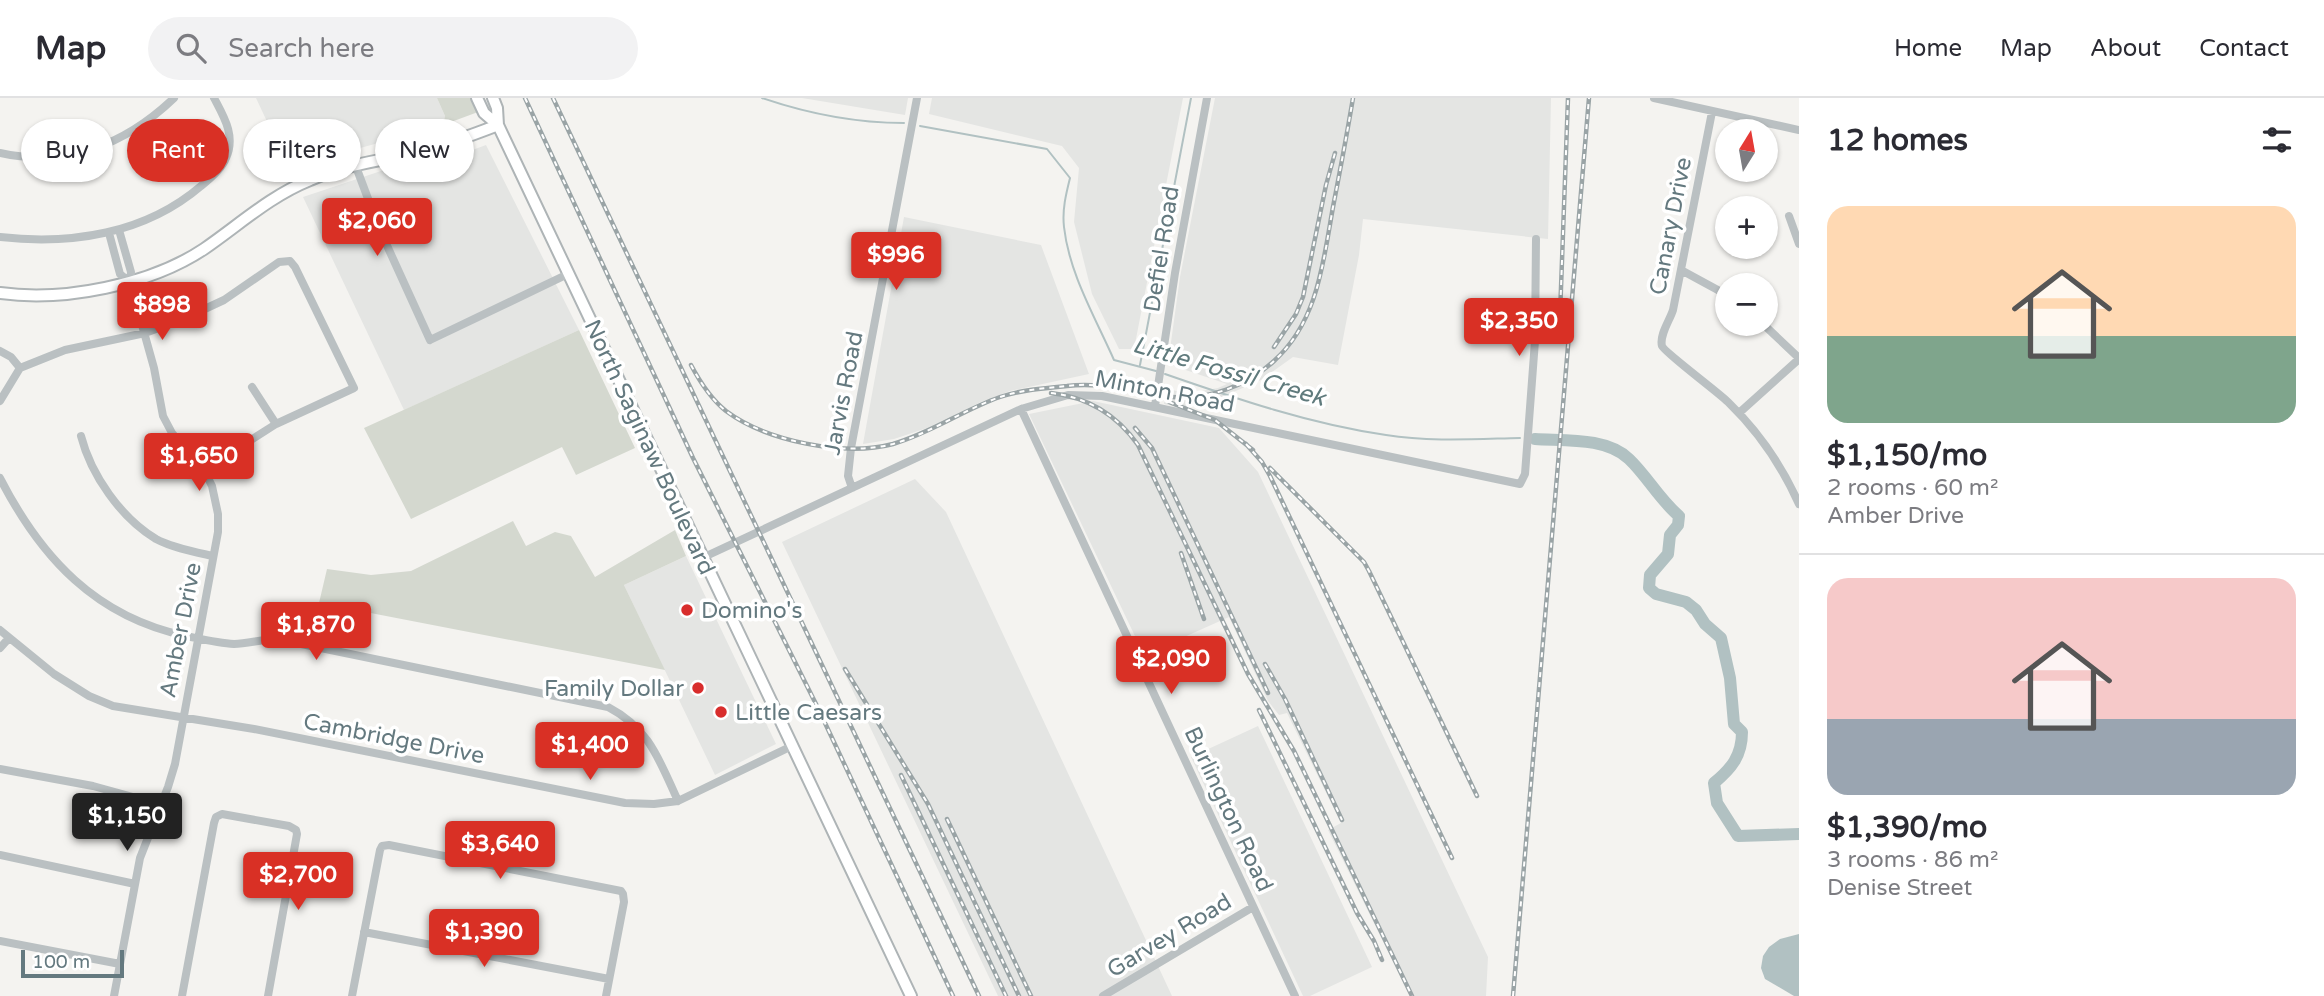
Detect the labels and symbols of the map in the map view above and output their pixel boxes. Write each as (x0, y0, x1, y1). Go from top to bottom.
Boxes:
north arrow (1715, 119, 1778, 182)
street label: Canary Drive (1644, 155, 1698, 297)
street label: Defiel Road (1138, 184, 1186, 314)
pin: $2,060 (320, 198, 434, 258)
pin: $996 (855, 232, 937, 292)
pin: $898 (121, 282, 203, 342)
pin: $2,350 (1462, 299, 1576, 358)
street label: North Saginaw Boulevard (578, 315, 721, 579)
street label: Jarvis Road (818, 329, 870, 457)
water label: Little Fossil Creek (1129, 330, 1330, 413)
street label: Minton Road (1093, 365, 1237, 419)
pin: $1,650 (142, 434, 256, 493)
street label: Amber Drive (154, 560, 208, 700)
place label: Domino's (701, 597, 803, 625)
pin: $1,870 (259, 602, 373, 662)
marker: Domino's (679, 602, 695, 618)
pin: $2,090 (1114, 636, 1228, 696)
place label: Family Dollar (544, 675, 684, 703)
marker: Family Dollar (690, 680, 706, 696)
place label: Little Caesars (735, 699, 882, 727)
marker: Little Caesars (713, 704, 729, 720)
street label: Cambridge Drive (301, 708, 487, 770)
pin: $1,400 (533, 722, 647, 782)
street label: Burlington Road (1178, 722, 1279, 896)
pin: $1,150 (70, 794, 184, 853)
pin: $3,640 (443, 822, 557, 881)
pin: $2,700 (241, 852, 355, 912)
street label: Garvey Road (1102, 888, 1237, 984)
pin: $1,390 (427, 910, 541, 969)
scale bar (21, 947, 124, 979)

